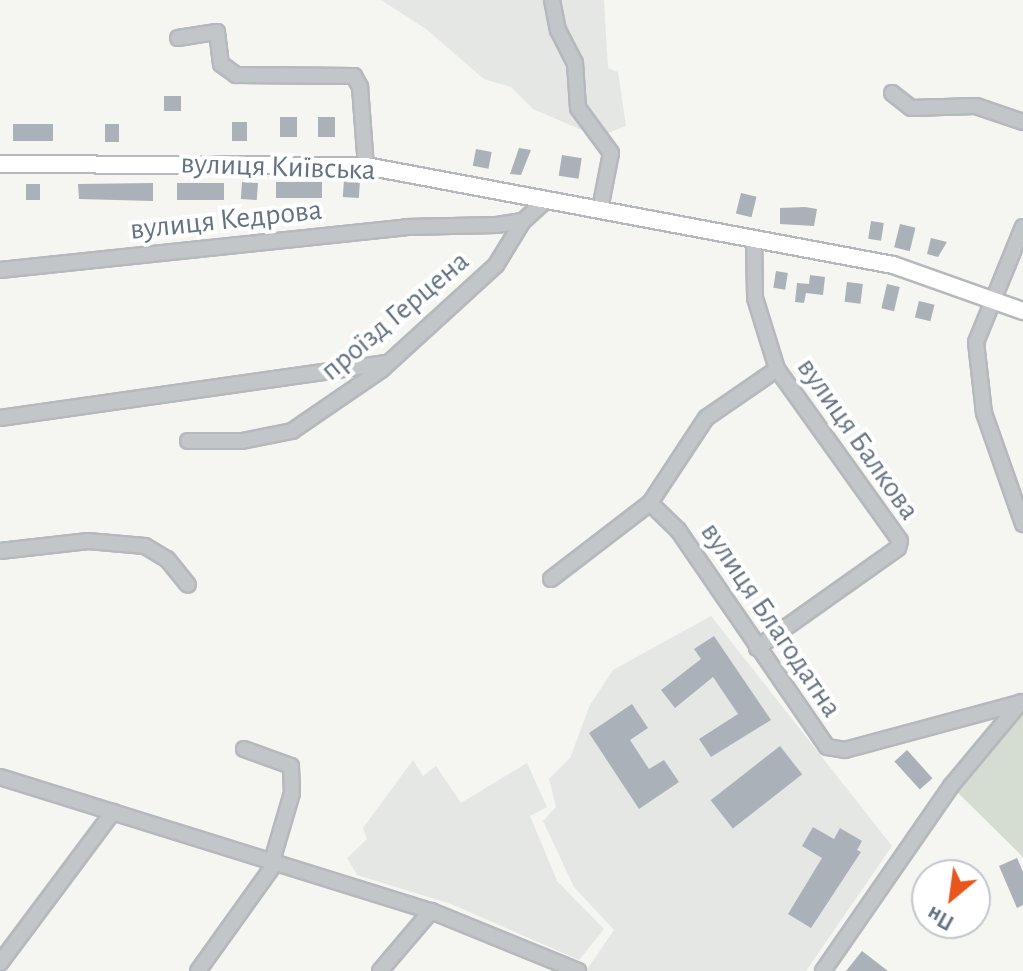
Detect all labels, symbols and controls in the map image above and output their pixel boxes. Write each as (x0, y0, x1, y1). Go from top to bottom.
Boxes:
street label: вулиця Київська (180, 146, 376, 188)
street label: вулиця Кедрова (128, 192, 324, 248)
street label: проїзд Герцена (313, 243, 477, 389)
street label: вулиця Балкова (789, 351, 927, 527)
street label: вулиця Благодатна (692, 516, 850, 724)
north arrow (911, 859, 991, 939)
text: Пн (923, 902, 957, 934)

